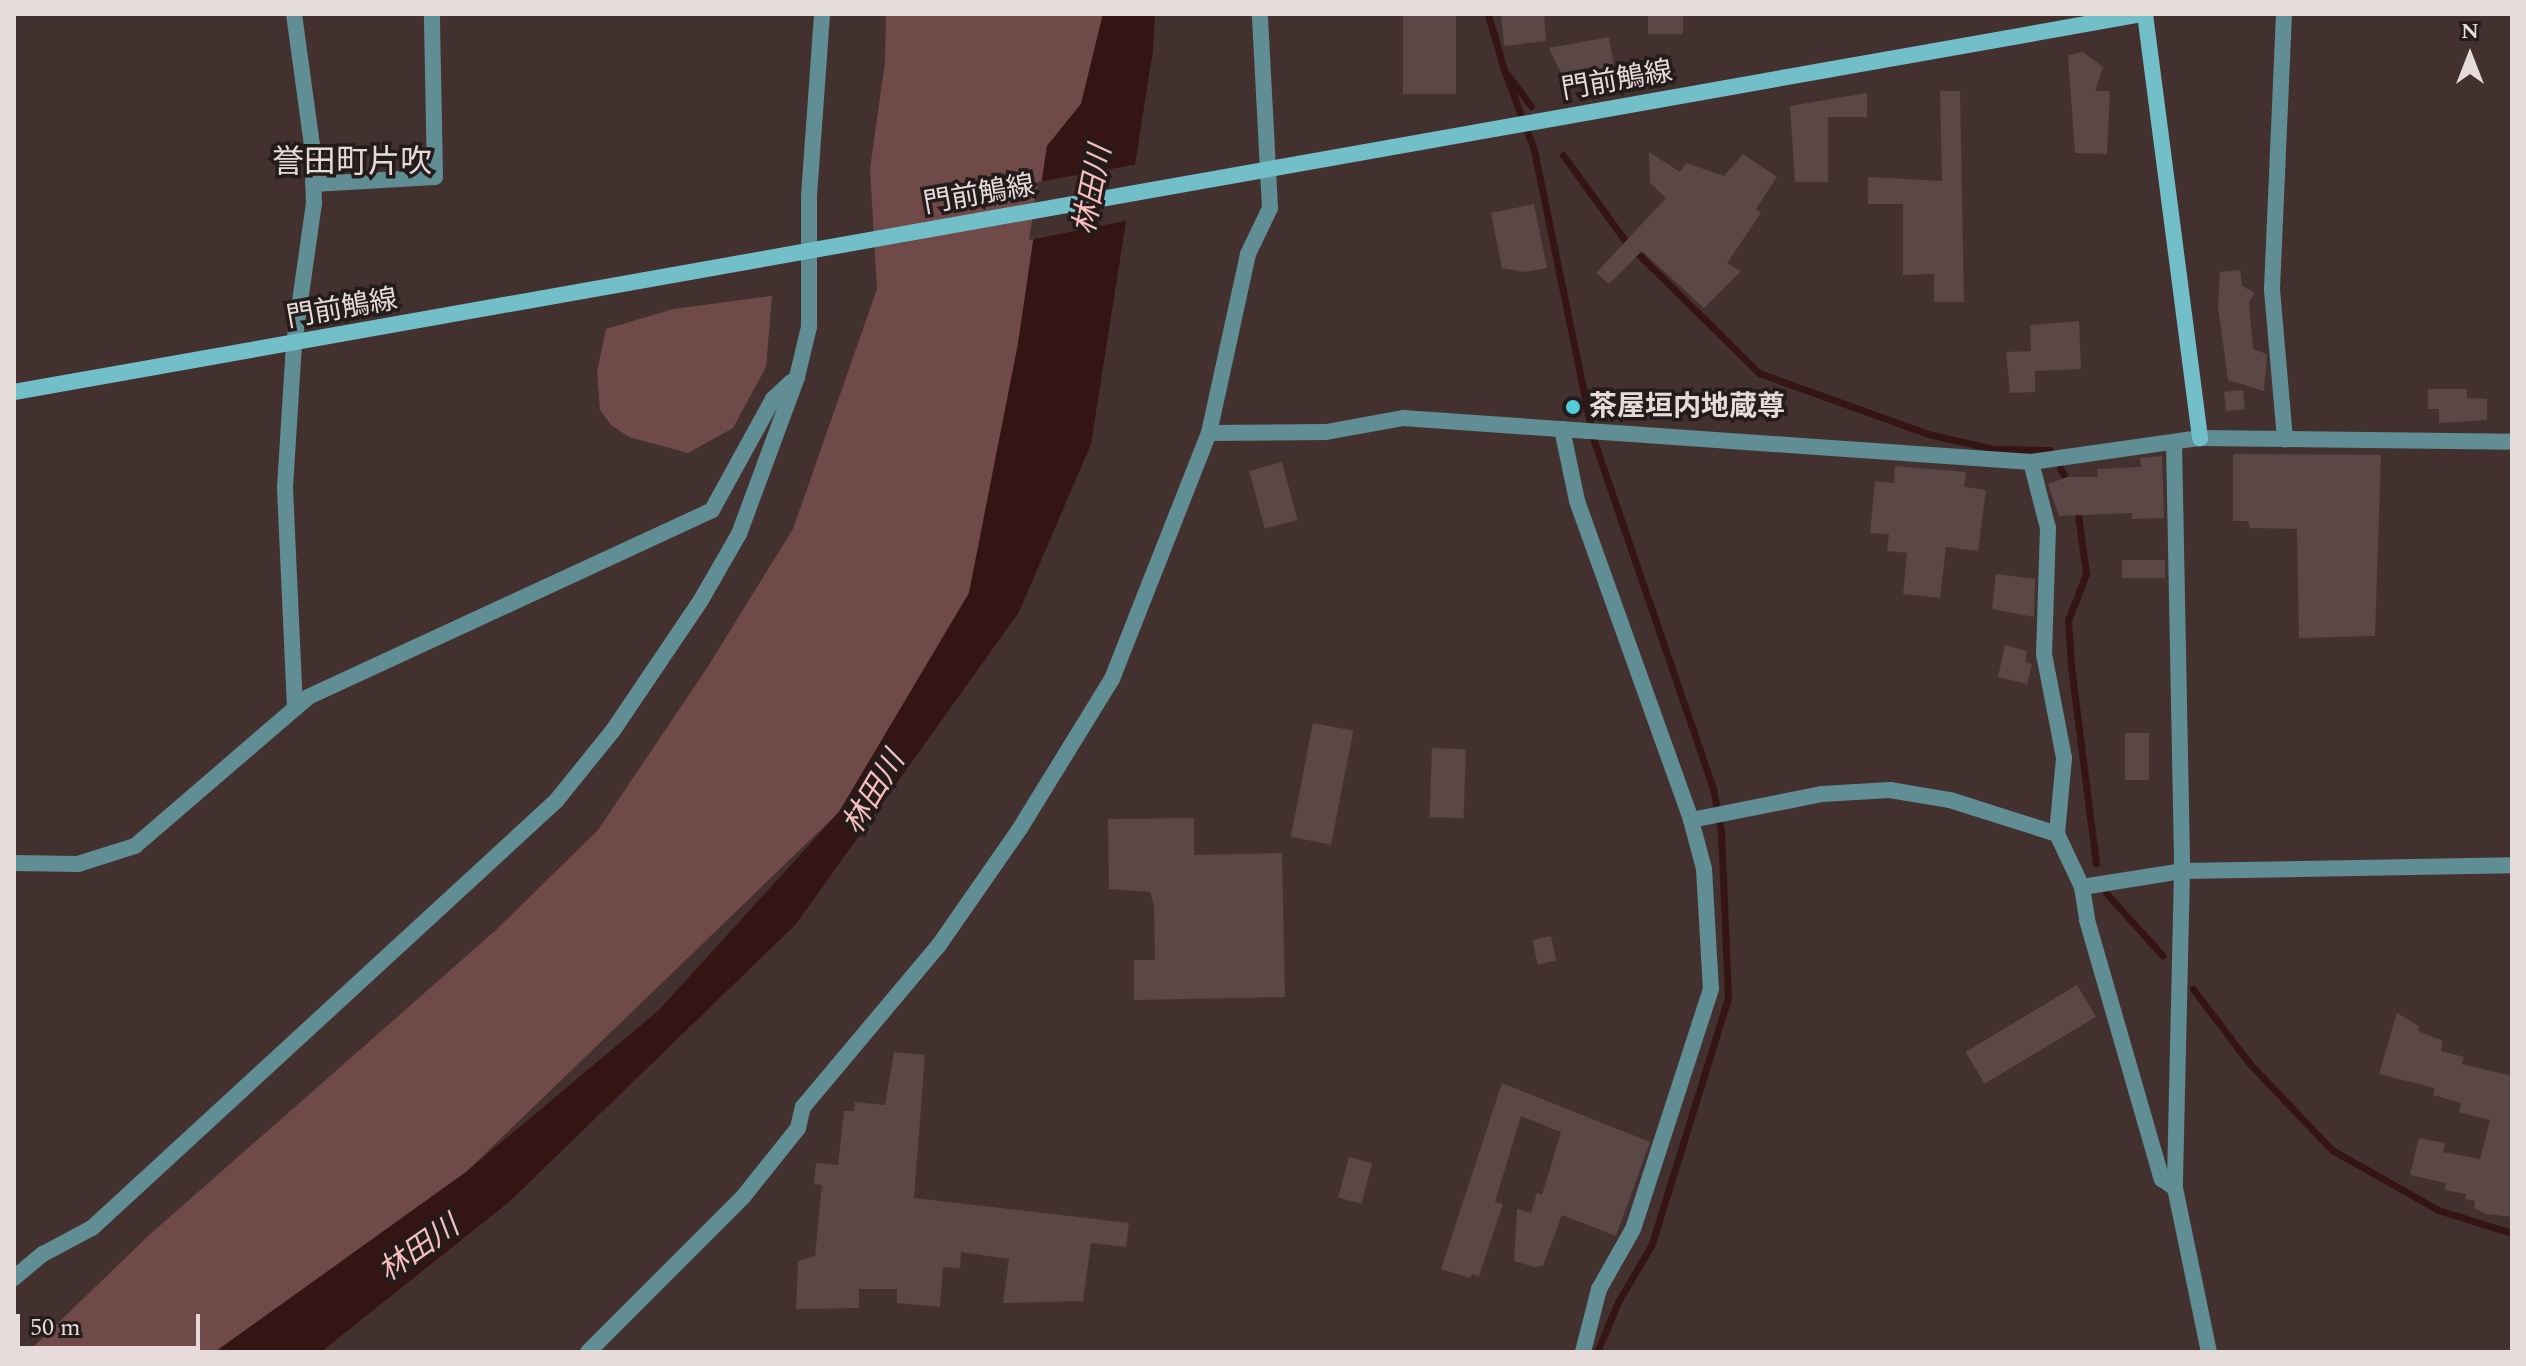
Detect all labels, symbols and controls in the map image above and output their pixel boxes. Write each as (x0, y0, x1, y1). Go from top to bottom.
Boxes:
text: N (2461, 15, 2479, 48)
north arrow (2430, 16, 2510, 96)
street label: 門前鵤線 (1559, 55, 1675, 107)
water label: 林田川 (1067, 142, 1119, 238)
district label: 誉田町片吹 (272, 144, 432, 182)
street label: 門前鵤線 (921, 169, 1037, 221)
street label: 門前鵤線 (284, 283, 400, 335)
place label: 茶屋垣内地蔵尊 (1589, 390, 1785, 424)
marker: 茶屋垣内地蔵尊 (1564, 398, 1582, 416)
water label: 林田川 (835, 745, 913, 841)
water label: 林田川 (372, 1208, 466, 1290)
scale bar (20, 1298, 204, 1348)
text: 50 m (30, 1310, 81, 1346)

